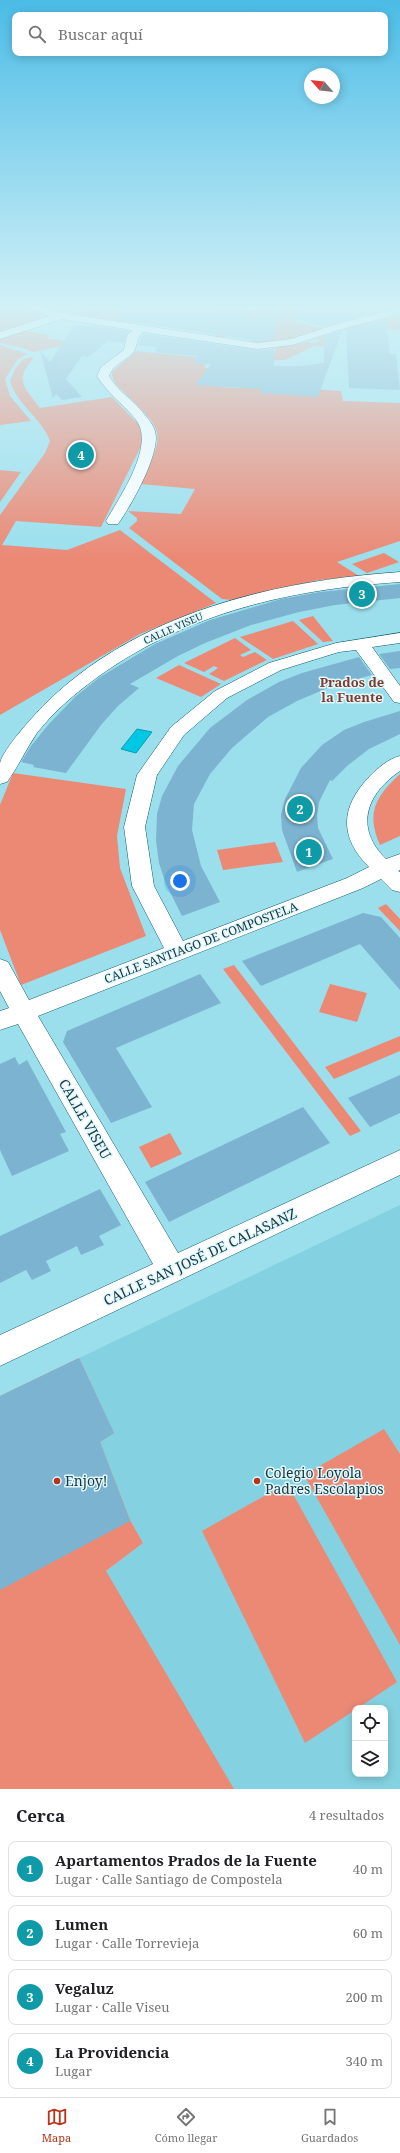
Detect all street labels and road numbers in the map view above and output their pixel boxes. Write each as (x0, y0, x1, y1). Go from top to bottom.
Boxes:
street label: CALLE VISEU (141, 608, 206, 647)
street label: CALLE SANTIAGO DE COMPOSTELA (102, 898, 300, 987)
street label: CALLE VISEU (55, 1075, 116, 1162)
street label: CALLE SAN JOSÉ DE CALASANZ (100, 1203, 299, 1310)

